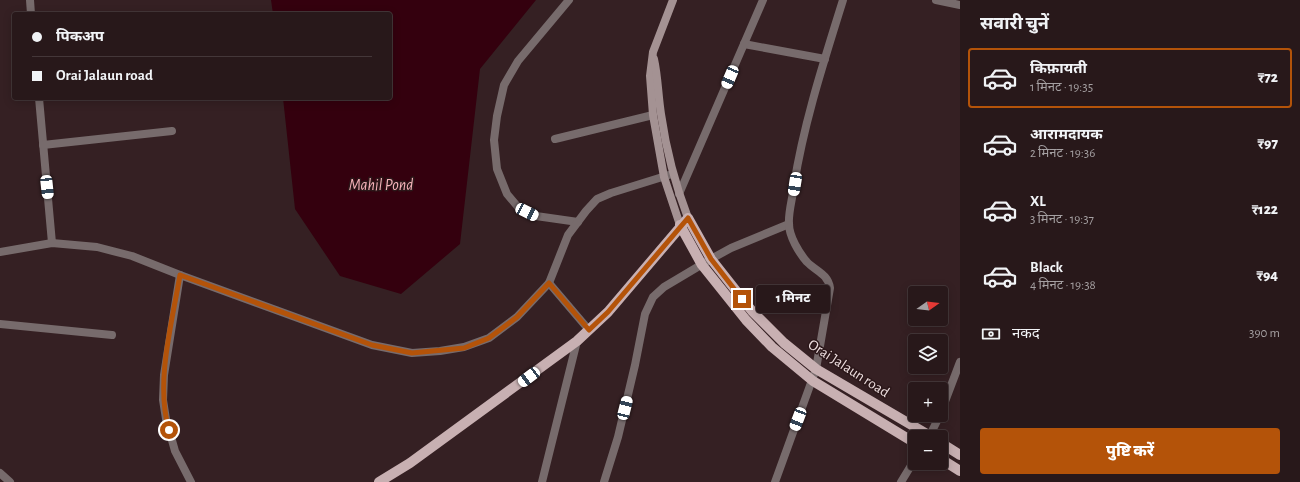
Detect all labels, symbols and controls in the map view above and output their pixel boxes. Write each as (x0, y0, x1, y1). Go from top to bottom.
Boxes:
text: सवारी चुनें (980, 15, 1049, 33)
text: पिकअप (56, 29, 104, 44)
icon: car (982, 60, 1018, 96)
text: किफ़ायती (1030, 61, 1087, 76)
car (720, 64, 740, 90)
text: Orai Jalaun road (56, 68, 153, 83)
text: ₹72 (1258, 70, 1278, 85)
text: 1 मिनट · 19:35 (1030, 81, 1093, 94)
icon: car (982, 126, 1018, 162)
text: आरामदायक (1030, 127, 1103, 142)
text: ₹97 (1258, 136, 1278, 151)
text: 2 मिनट · 19:36 (1030, 147, 1095, 160)
car (787, 171, 803, 197)
car (40, 174, 54, 200)
water label: Mahil Pond (349, 177, 413, 193)
icon: car (982, 192, 1018, 228)
text: XL (1030, 194, 1046, 209)
car (514, 201, 540, 223)
text: ₹122 (1252, 202, 1278, 217)
text: 3 मिनट · 19:37 (1030, 213, 1094, 226)
icon: car (982, 258, 1018, 294)
text: Black (1030, 260, 1063, 275)
text: ₹94 (1256, 268, 1278, 283)
text: 4 मिनट · 19:38 (1030, 279, 1096, 292)
callout: 1 मिनट (756, 285, 830, 313)
north arrow (908, 286, 948, 326)
map controls (908, 286, 948, 470)
route end (733, 290, 751, 308)
text: 1 मिनट (776, 292, 810, 305)
icon: cash (980, 323, 1002, 345)
text: नकद (1012, 326, 1040, 341)
text: 390 m (1249, 327, 1280, 340)
button: layers (908, 334, 948, 374)
street label: Orai Jalaun road (805, 337, 892, 400)
car (516, 365, 542, 389)
button: + (908, 382, 948, 422)
car (616, 395, 634, 421)
car (788, 406, 808, 432)
route start (160, 421, 178, 439)
button: पुष्टि करें (980, 428, 1280, 474)
button: − (908, 430, 948, 470)

